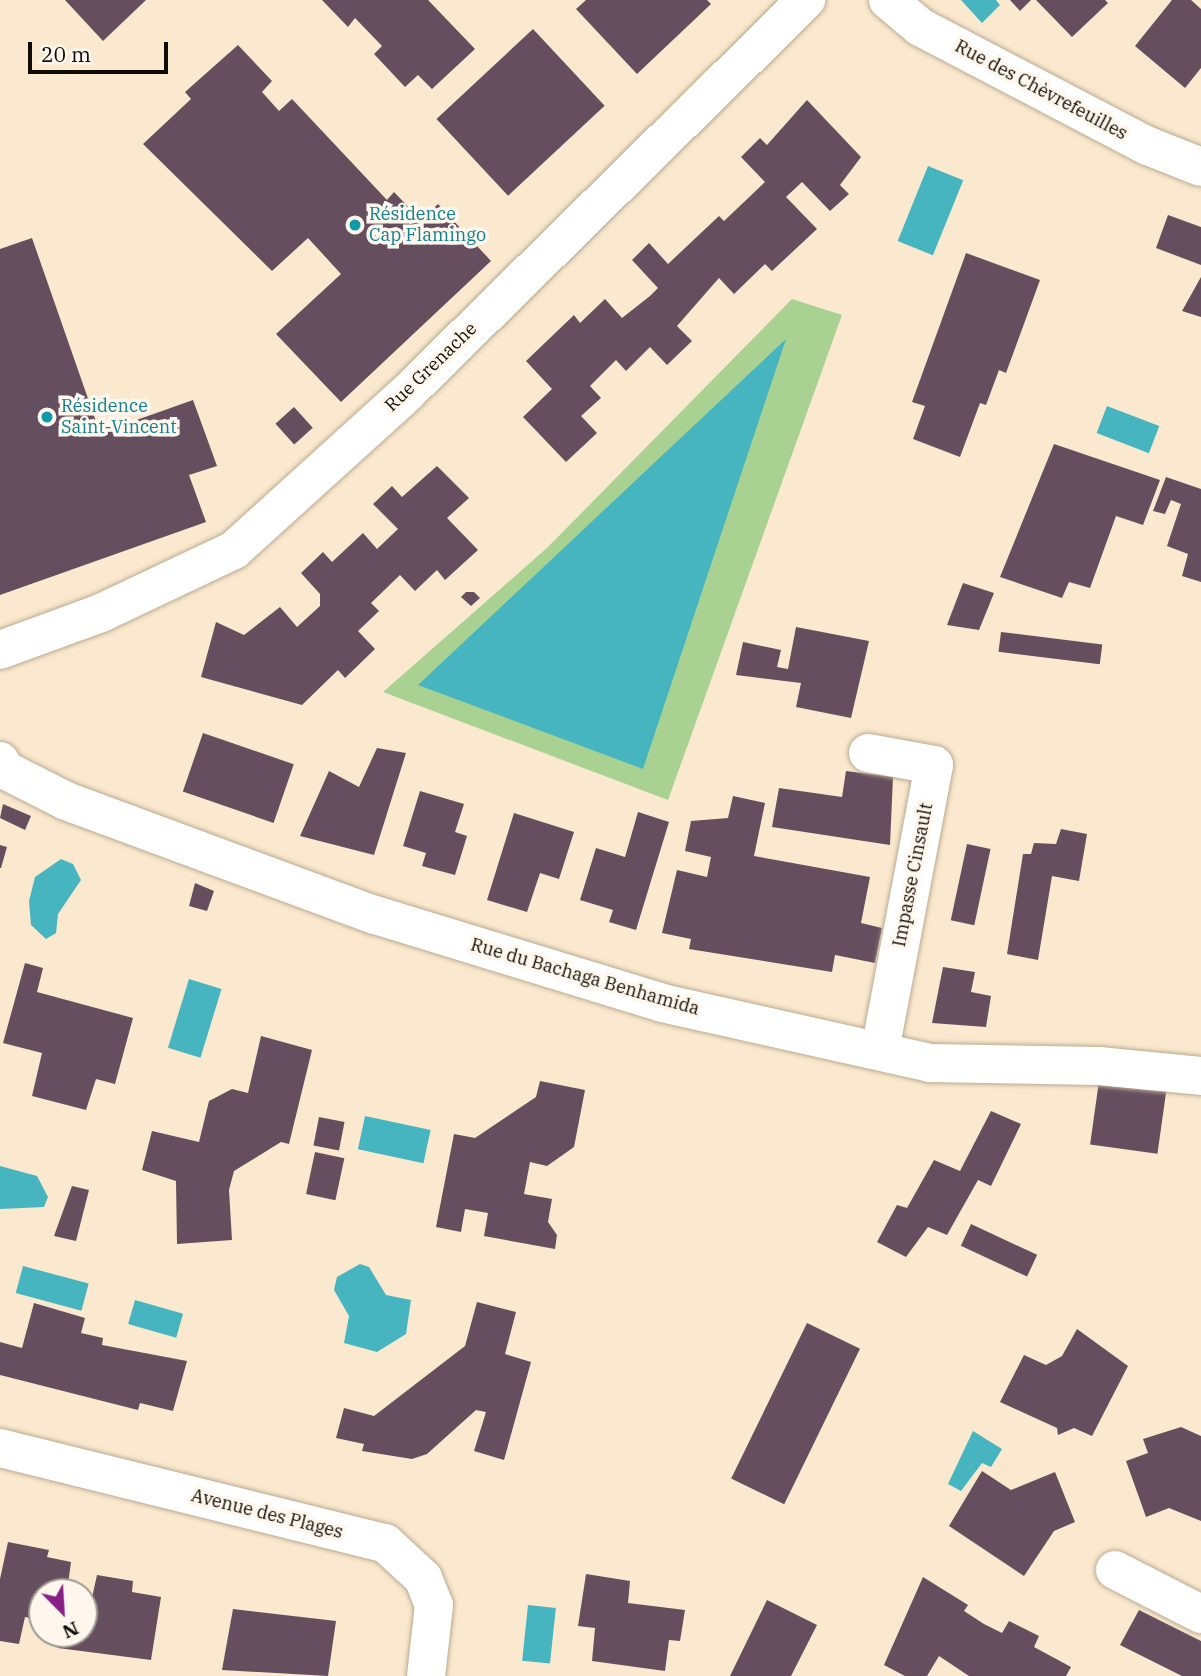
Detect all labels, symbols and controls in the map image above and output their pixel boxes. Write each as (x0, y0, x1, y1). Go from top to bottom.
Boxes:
scale bar (32, 28, 172, 72)
street label: Rue des Chèvrefeuilles (951, 35, 1131, 145)
text: 20 m (41, 40, 91, 68)
place label: Résidence Cap Flamingo (369, 204, 486, 246)
marker: Résidence Cap Flamingo (347, 217, 363, 233)
street label: Rue Grenache (381, 318, 481, 416)
place label: Résidence Saint-Vincent (61, 396, 177, 438)
marker: Résidence Saint-Vincent (39, 409, 55, 425)
street label: Impasse Cinsault (888, 801, 938, 949)
street label: Rue du Bachaga Benhamida (468, 934, 702, 1020)
street label: Avenue des Plages (189, 1485, 345, 1543)
north arrow (28, 1578, 98, 1648)
text: N (59, 1616, 82, 1644)

